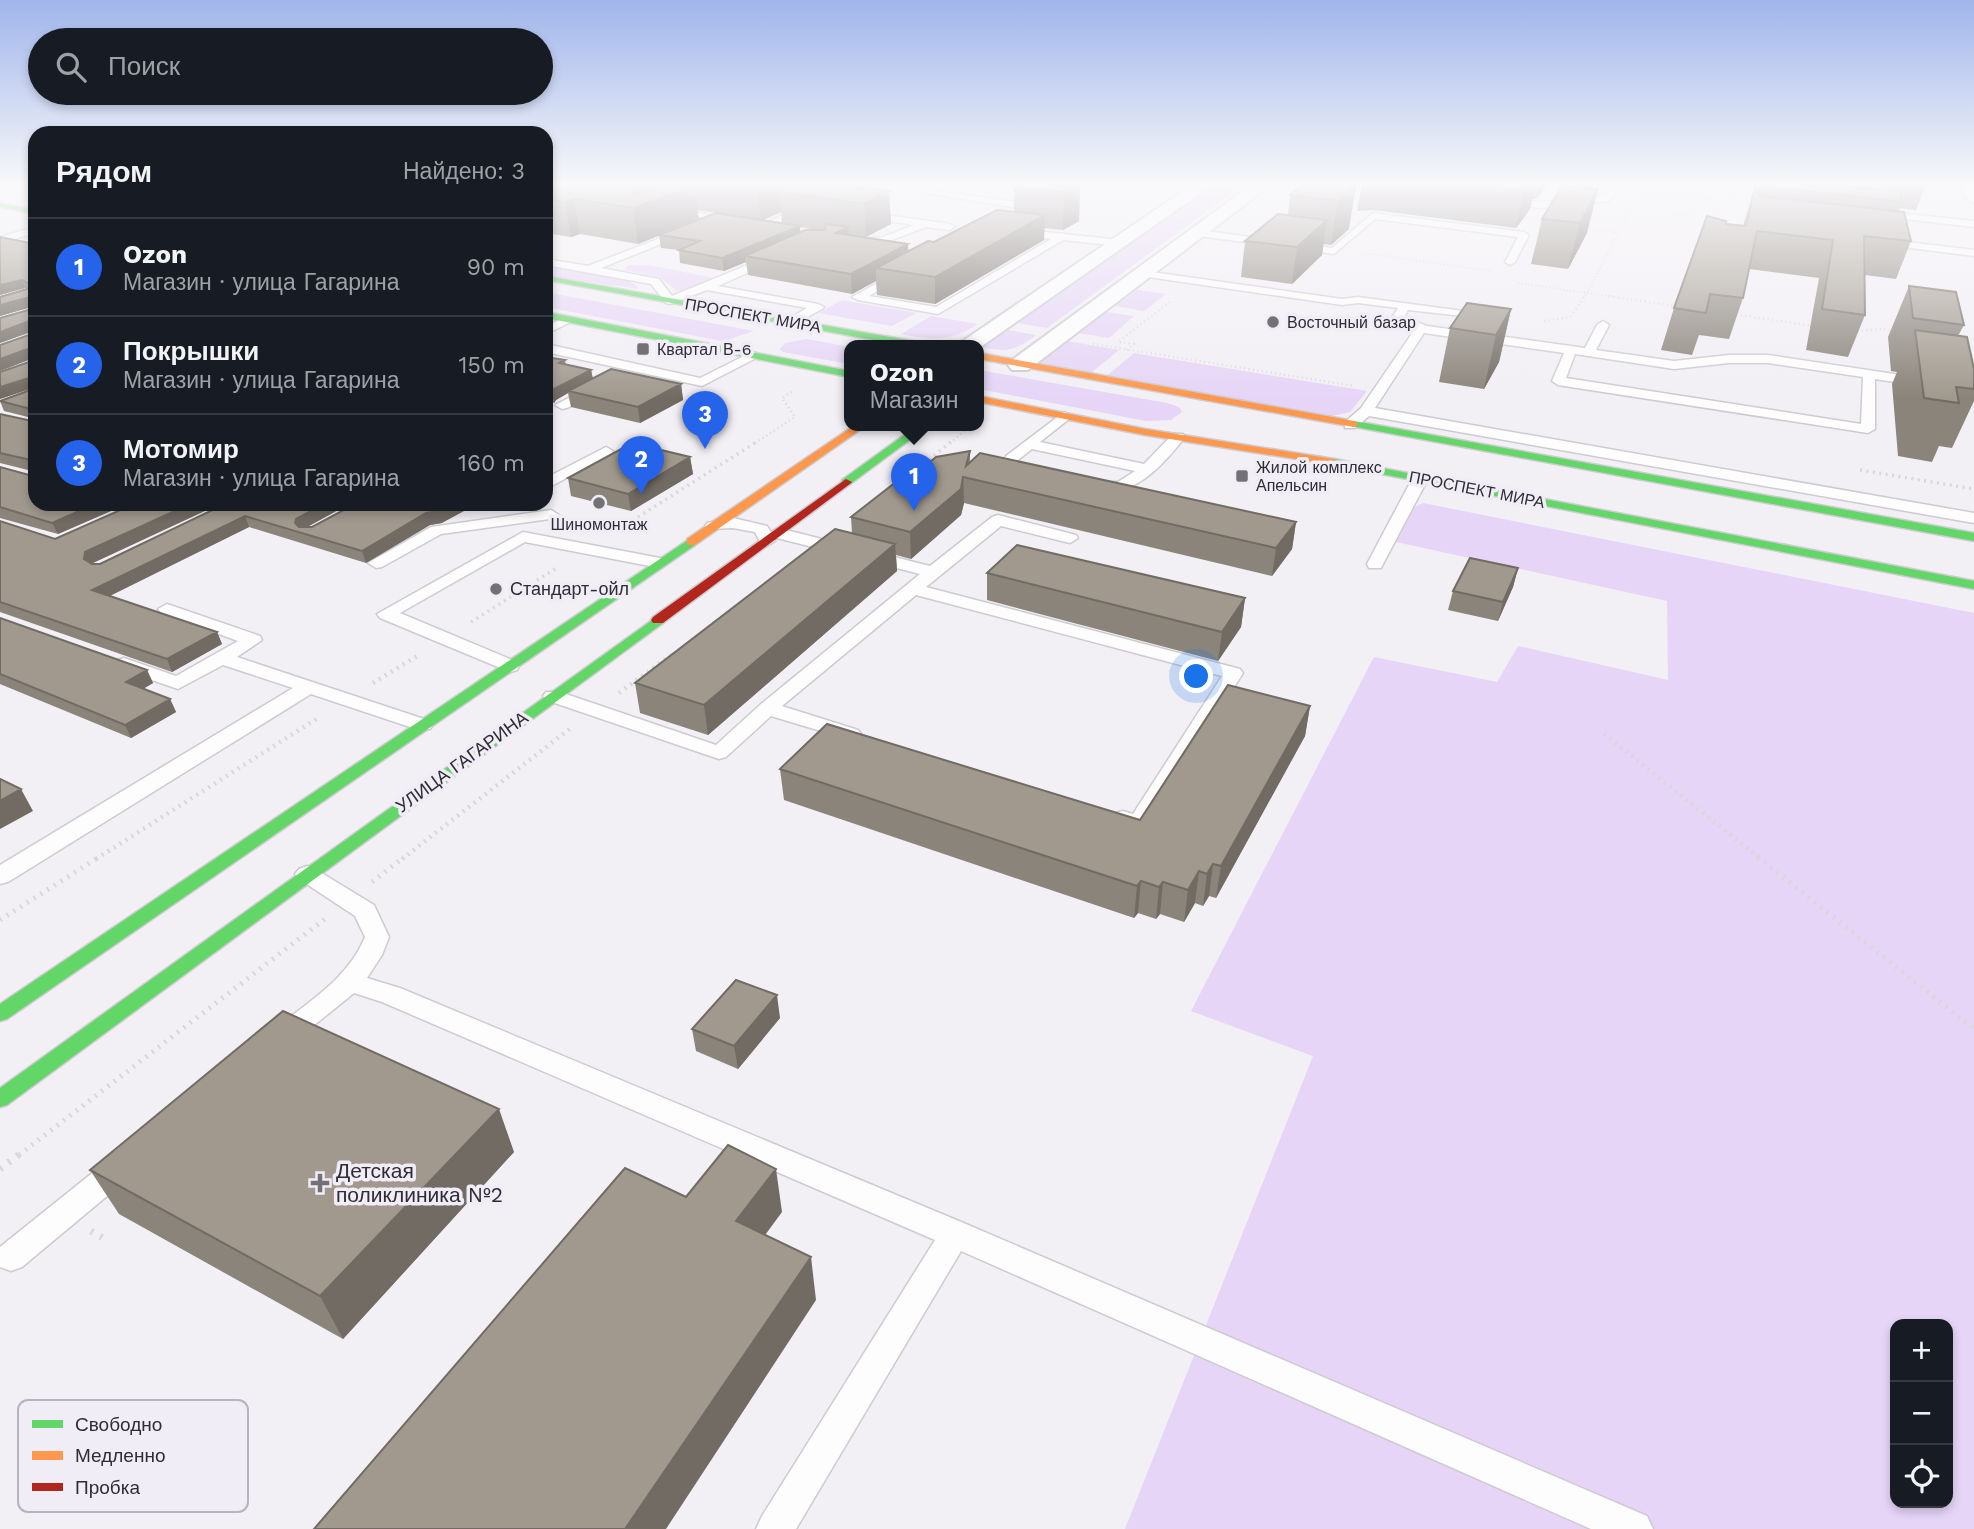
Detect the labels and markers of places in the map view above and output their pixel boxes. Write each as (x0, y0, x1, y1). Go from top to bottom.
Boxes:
place label: Восточный базар (1287, 313, 1416, 332)
marker: Восточный базар (1265, 314, 1281, 330)
place label: Квартал В-6 (657, 340, 752, 359)
marker: Квартал В-6 (635, 341, 651, 357)
pin: 3 (682, 391, 728, 449)
pin: 2 (618, 436, 664, 494)
pin: 1 (891, 453, 937, 511)
place label: Жилой комплекс Апельсин (1256, 458, 1382, 495)
marker: Жилой комплекс Апельсин (1234, 468, 1250, 484)
marker: Шиномонтаж (591, 495, 607, 511)
place label: Шиномонтаж (551, 515, 648, 534)
place label: Стандарт-ойл (510, 578, 629, 599)
marker: Стандарт-ойл (488, 581, 504, 597)
place label: Детская поликлиника №2 (336, 1158, 503, 1207)
marker: Детская поликлиника №2 (310, 1173, 330, 1193)

